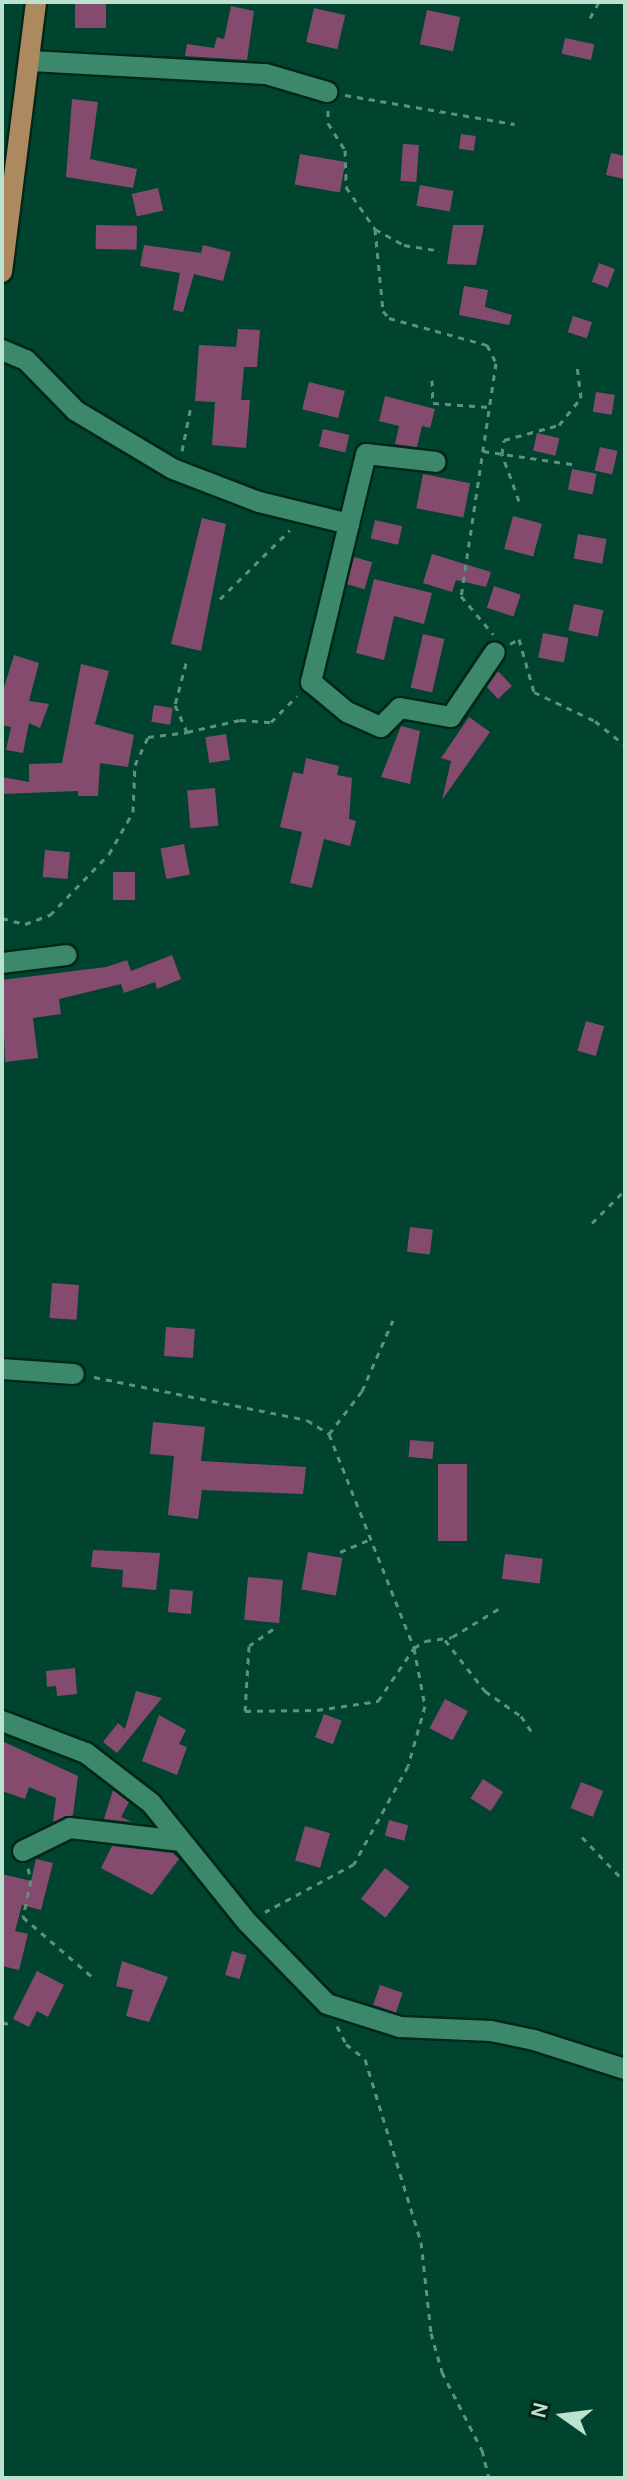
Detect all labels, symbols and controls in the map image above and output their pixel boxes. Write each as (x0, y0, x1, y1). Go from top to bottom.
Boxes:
north arrow (523, 2376, 603, 2456)
text: N (525, 2399, 554, 2421)

